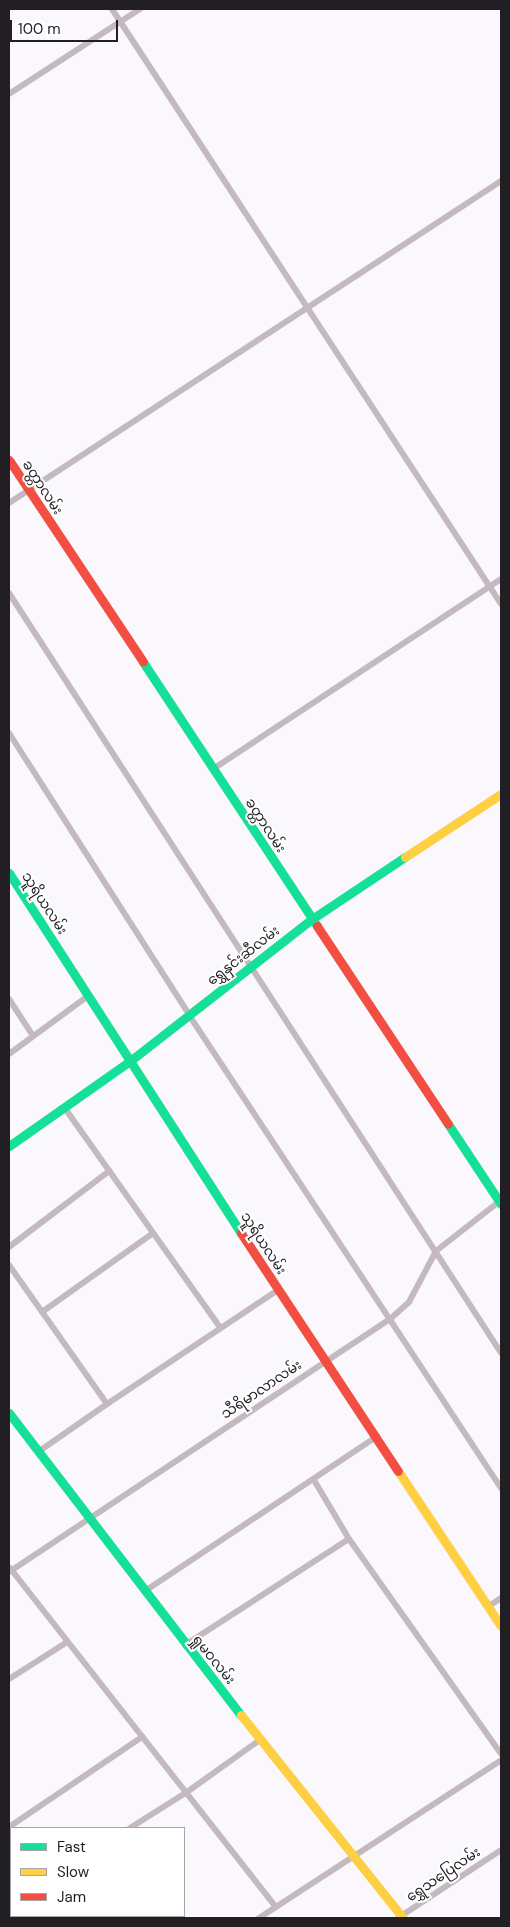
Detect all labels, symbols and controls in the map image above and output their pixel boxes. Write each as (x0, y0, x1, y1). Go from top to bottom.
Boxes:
scale bar (12, 10, 120, 42)
text: 100 m (18, 19, 61, 39)
street label: ခတ္တာလမ်း (19, 457, 67, 517)
street label: ခတ္တာလမ်း (242, 795, 290, 855)
street label: သူရိယလမ်း (19, 869, 71, 937)
street label: ရွှေနှင်းဆီလမ်း (204, 922, 282, 988)
street label: သူရိယလမ်း (238, 1209, 290, 1277)
street label: သီရိမာလာလမ်း (218, 1356, 304, 1422)
street label: ရှုမဝလမ်း (189, 1631, 239, 1687)
legend (10, 1827, 185, 1917)
text: Fast (57, 1837, 86, 1857)
street label: ရွှေသပြေလမ်း (403, 1843, 483, 1905)
text: Slow (57, 1862, 89, 1882)
text: Jam (57, 1887, 86, 1907)

